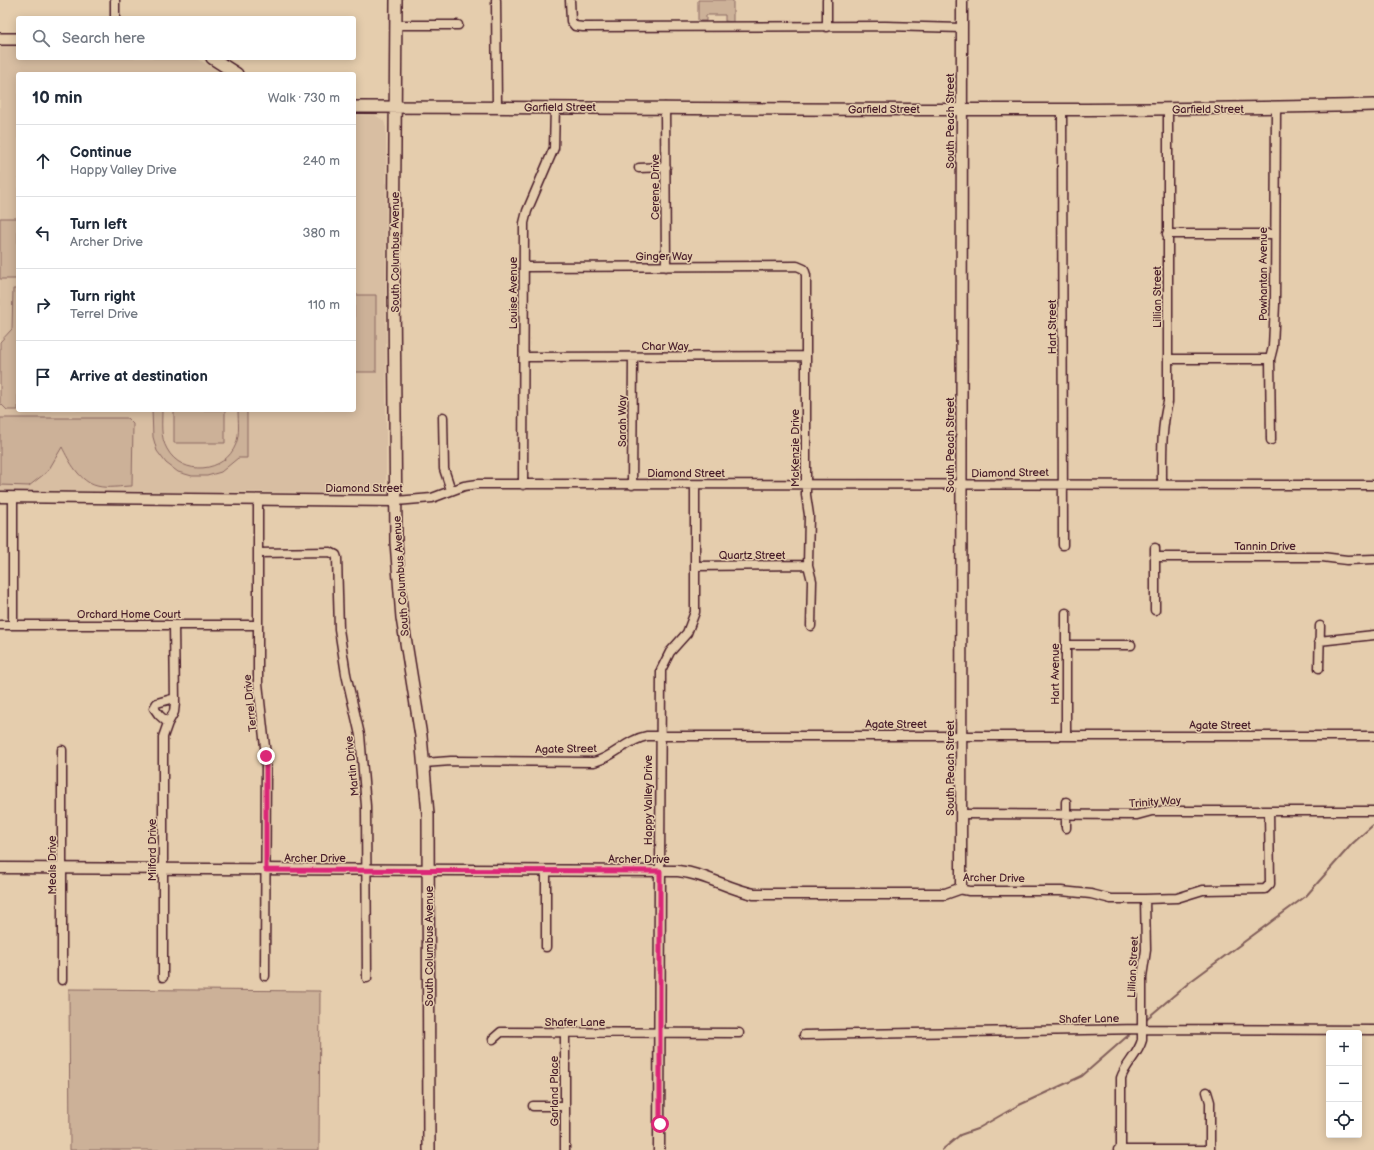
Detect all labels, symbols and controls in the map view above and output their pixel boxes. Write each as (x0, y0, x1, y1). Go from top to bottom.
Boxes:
search box (16, 16, 356, 60)
icon: search (30, 27, 52, 49)
text: Search here (62, 29, 145, 48)
street label: South Peach Street (944, 73, 957, 169)
text: 10 min (32, 88, 83, 108)
text: Walk · 730 m (268, 90, 340, 106)
street label: Garfield Street (524, 101, 597, 114)
street label: Garfield Street (848, 103, 921, 116)
street label: Garfield Street (1172, 103, 1245, 116)
text: Continue (70, 143, 132, 162)
icon: ahead (32, 150, 54, 172)
text: 240 m (303, 153, 340, 169)
street label: Cerene Drive (649, 153, 662, 220)
text: Happy Valley Drive (70, 162, 177, 178)
street label: South Columbus Avenue (389, 191, 402, 312)
text: Turn left (70, 215, 127, 234)
icon: left (32, 222, 54, 244)
text: 380 m (303, 225, 340, 241)
street label: Powhantan Avenue (1257, 227, 1270, 321)
text: Archer Drive (70, 234, 143, 250)
street label: Ginger Way (635, 250, 693, 263)
street label: Louise Avenue (507, 256, 520, 329)
street label: Lillian Street (1151, 265, 1164, 328)
text: Turn right (70, 287, 135, 306)
icon: right (32, 294, 54, 316)
text: 110 m (308, 297, 340, 313)
street label: Hart Street (1046, 299, 1059, 354)
text: Terrel Drive (70, 306, 138, 322)
street label: Char Way (641, 340, 689, 353)
icon: arrive (32, 366, 54, 388)
text: Arrive at destination (70, 367, 208, 386)
street label: Sarah Way (616, 395, 629, 447)
street label: South Peach Street (944, 397, 957, 493)
street label: McKenzie Drive (789, 408, 802, 487)
street label: Diamond Street (971, 466, 1050, 480)
street label: Diamond Street (647, 467, 725, 480)
street label: Diamond Street (325, 482, 403, 495)
street label: South Columbus Avenue (390, 515, 412, 637)
street label: Tannin Drive (1234, 540, 1296, 553)
street label: Quartz Street (719, 549, 786, 562)
street label: Orchard Home Court (77, 608, 181, 621)
street label: Hart Avenue (1049, 643, 1062, 705)
street label: Terrel Drive (240, 673, 259, 732)
street label: Agate Street (865, 718, 927, 731)
street label: Agate Street (1189, 719, 1251, 732)
street label: South Peach Street (944, 720, 957, 816)
street label: Martin Drive (342, 735, 362, 797)
street label: Agate Street (535, 742, 598, 756)
route end (257, 747, 275, 765)
street label: Happy Valley Drive (642, 754, 655, 845)
street label: Trinity Way (1129, 794, 1181, 810)
street label: Milford Drive (146, 818, 159, 881)
street label: Meals Drive (46, 835, 59, 894)
street label: Archer Drive (284, 852, 346, 865)
street label: Archer Drive (608, 853, 670, 866)
street label: Archer Drive (963, 871, 1025, 885)
street label: South Columbus Avenue (423, 885, 436, 1006)
street label: Lillian Street (1125, 935, 1141, 998)
street label: Shafer Lane (1059, 1012, 1120, 1026)
street label: Shafer Lane (545, 1016, 606, 1029)
map controls (1326, 1030, 1362, 1138)
button: + (1326, 1030, 1362, 1066)
street label: Garland Place (548, 1055, 561, 1126)
button: − (1326, 1066, 1362, 1102)
button: locate (1326, 1102, 1362, 1138)
route start (651, 1115, 669, 1133)

